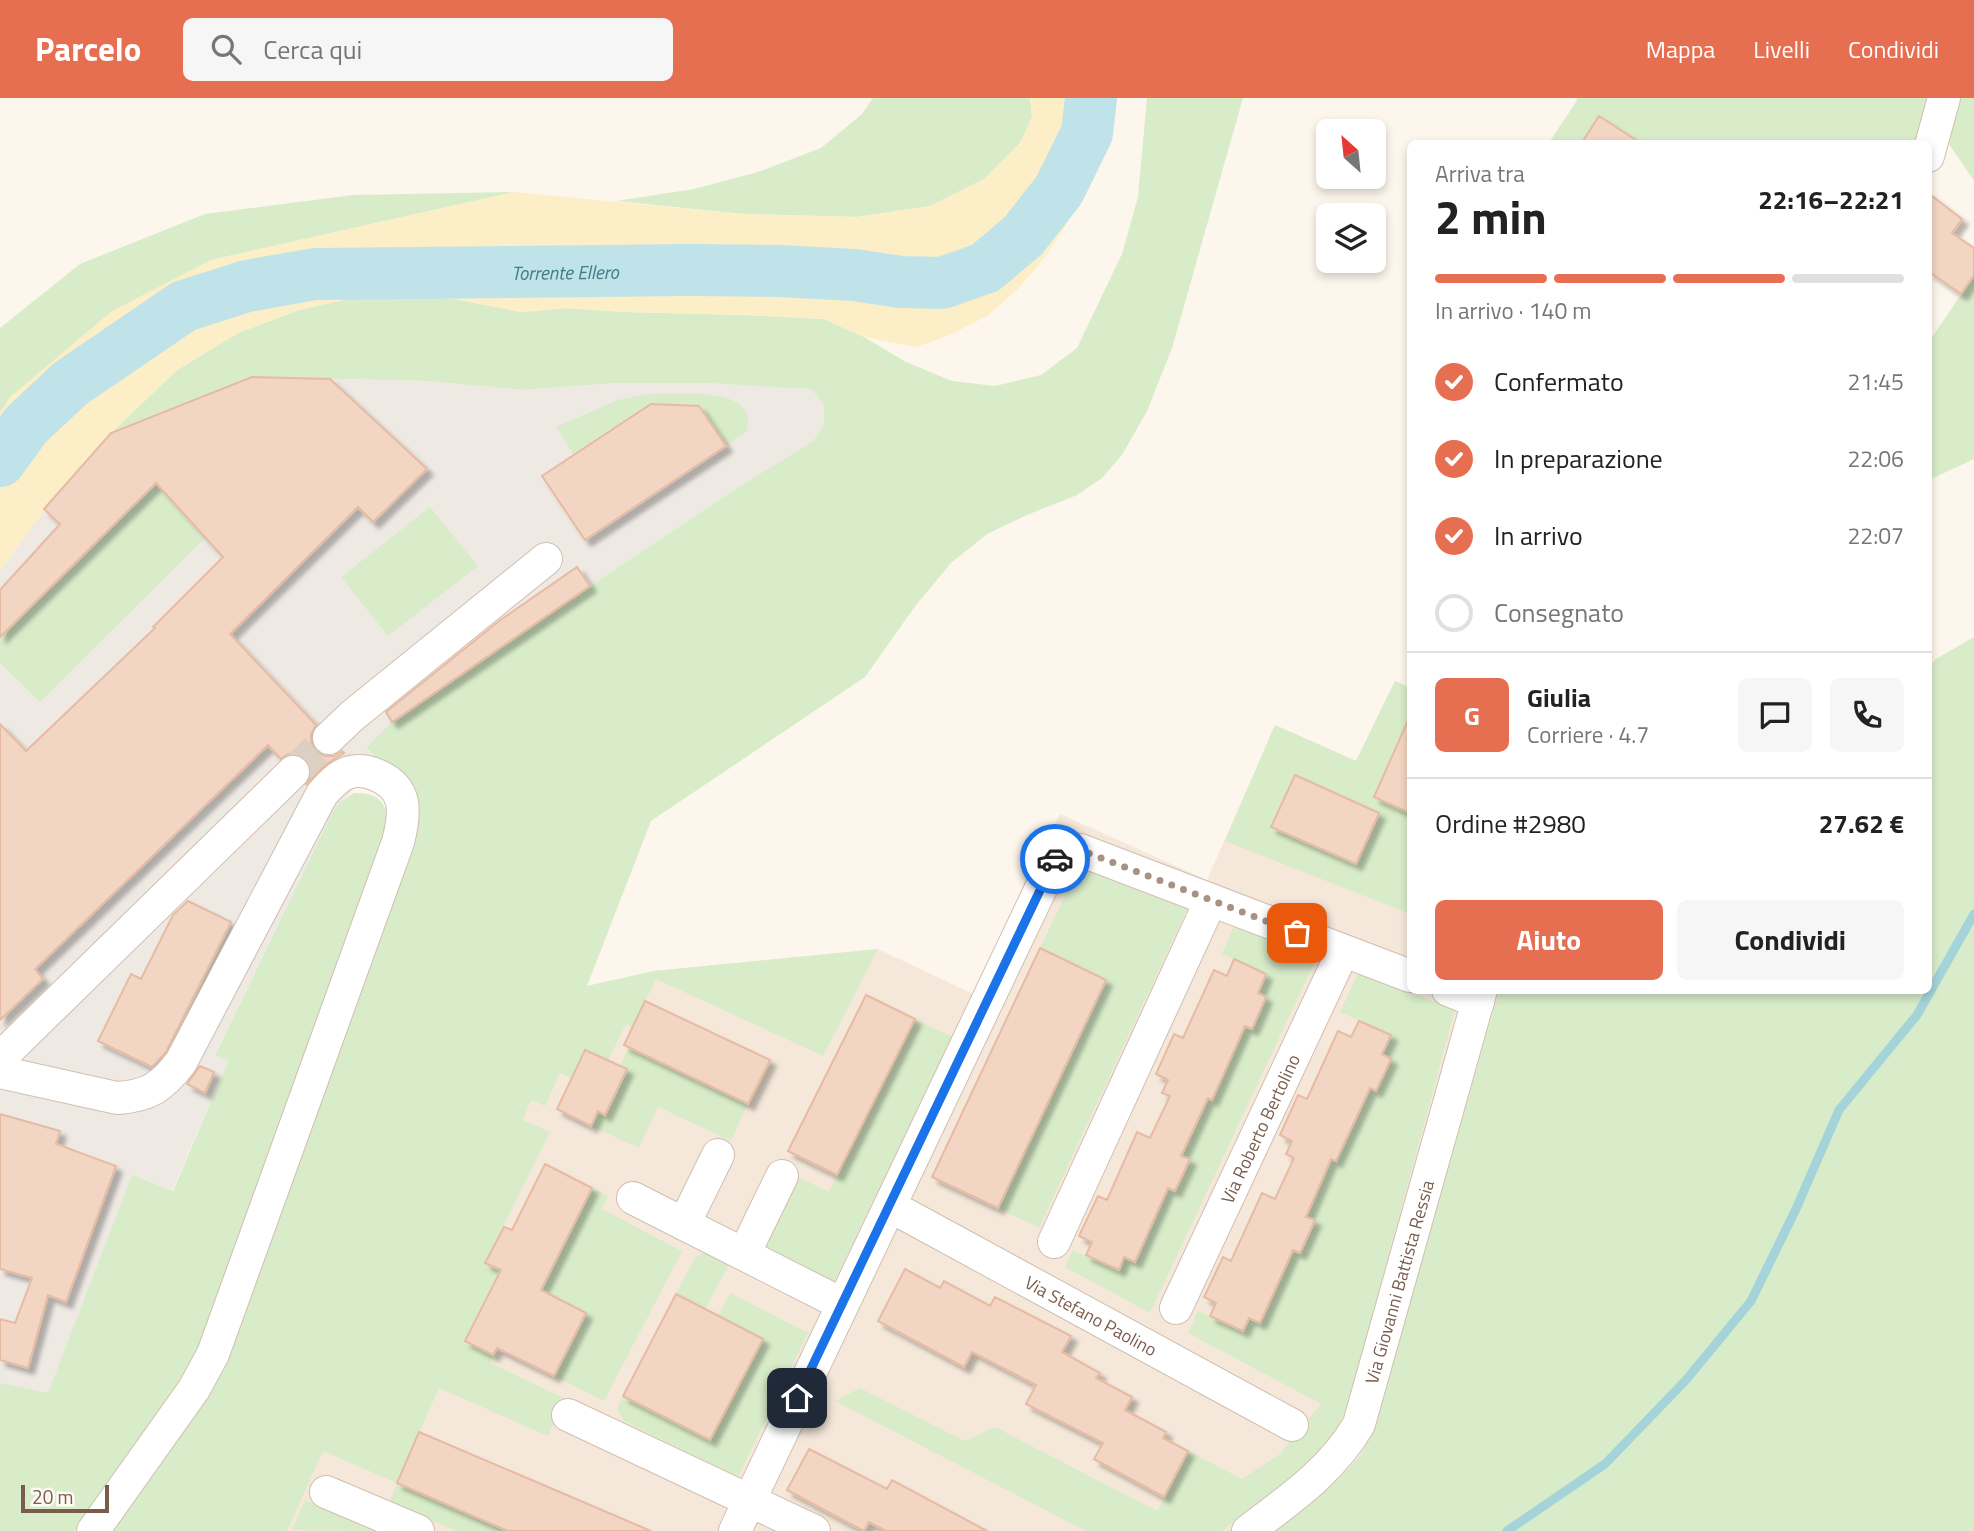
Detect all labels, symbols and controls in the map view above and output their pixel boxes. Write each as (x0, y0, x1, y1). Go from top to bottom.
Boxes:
search box (183, 18, 673, 81)
text: Parcelo (35, 24, 141, 74)
icon: search (207, 30, 245, 68)
text: Cerca qui (263, 30, 362, 69)
text: Mappa (1646, 31, 1715, 67)
text: Livelli (1753, 31, 1810, 67)
text: Condividi (1848, 31, 1939, 67)
north arrow (1316, 119, 1386, 189)
map controls (1316, 119, 1386, 273)
text: Arriva tra (1435, 156, 1525, 191)
text: 22:16–22:21 (1758, 180, 1904, 219)
text: 2 min (1435, 182, 1547, 252)
button: layers (1316, 203, 1386, 273)
water label: Torrente Ellero (511, 256, 620, 286)
text: In arrivo · 140 m (1435, 293, 1592, 328)
text: Confermato (1494, 362, 1624, 401)
icon: check (1435, 363, 1473, 401)
text: 21:45 (1847, 364, 1904, 399)
text: In preparazione (1494, 439, 1663, 478)
icon: check (1435, 440, 1473, 478)
text: 22:06 (1847, 441, 1904, 476)
text: In arrivo (1494, 516, 1583, 555)
icon: check (1435, 517, 1473, 555)
text: 22:07 (1847, 518, 1904, 553)
text: Consegnato (1494, 593, 1624, 632)
text: Giulia (1527, 678, 1591, 717)
button: chat (1738, 678, 1812, 752)
button: phone (1830, 678, 1904, 752)
text: G (1464, 696, 1480, 735)
text: Corriere · 4.7 (1527, 717, 1649, 752)
text: Ordine #2980 (1435, 804, 1586, 843)
text: 27.62 € (1819, 804, 1904, 843)
courier (1020, 824, 1090, 894)
icon: car (1036, 840, 1074, 878)
button: Aiuto (1435, 900, 1663, 980)
button: Condividi (1677, 900, 1904, 980)
pin (1267, 903, 1327, 963)
icon: bag (1278, 914, 1316, 952)
street label: Via Roberto Bertolino (1213, 1050, 1306, 1208)
street label: Via Giovanni Battista Ressia (1357, 1177, 1440, 1387)
street label: Via Stefano Paolino (1020, 1269, 1162, 1363)
pin (767, 1368, 827, 1428)
icon: home (778, 1379, 816, 1417)
scale bar (21, 1482, 108, 1514)
text: 20 m (32, 1482, 73, 1511)

